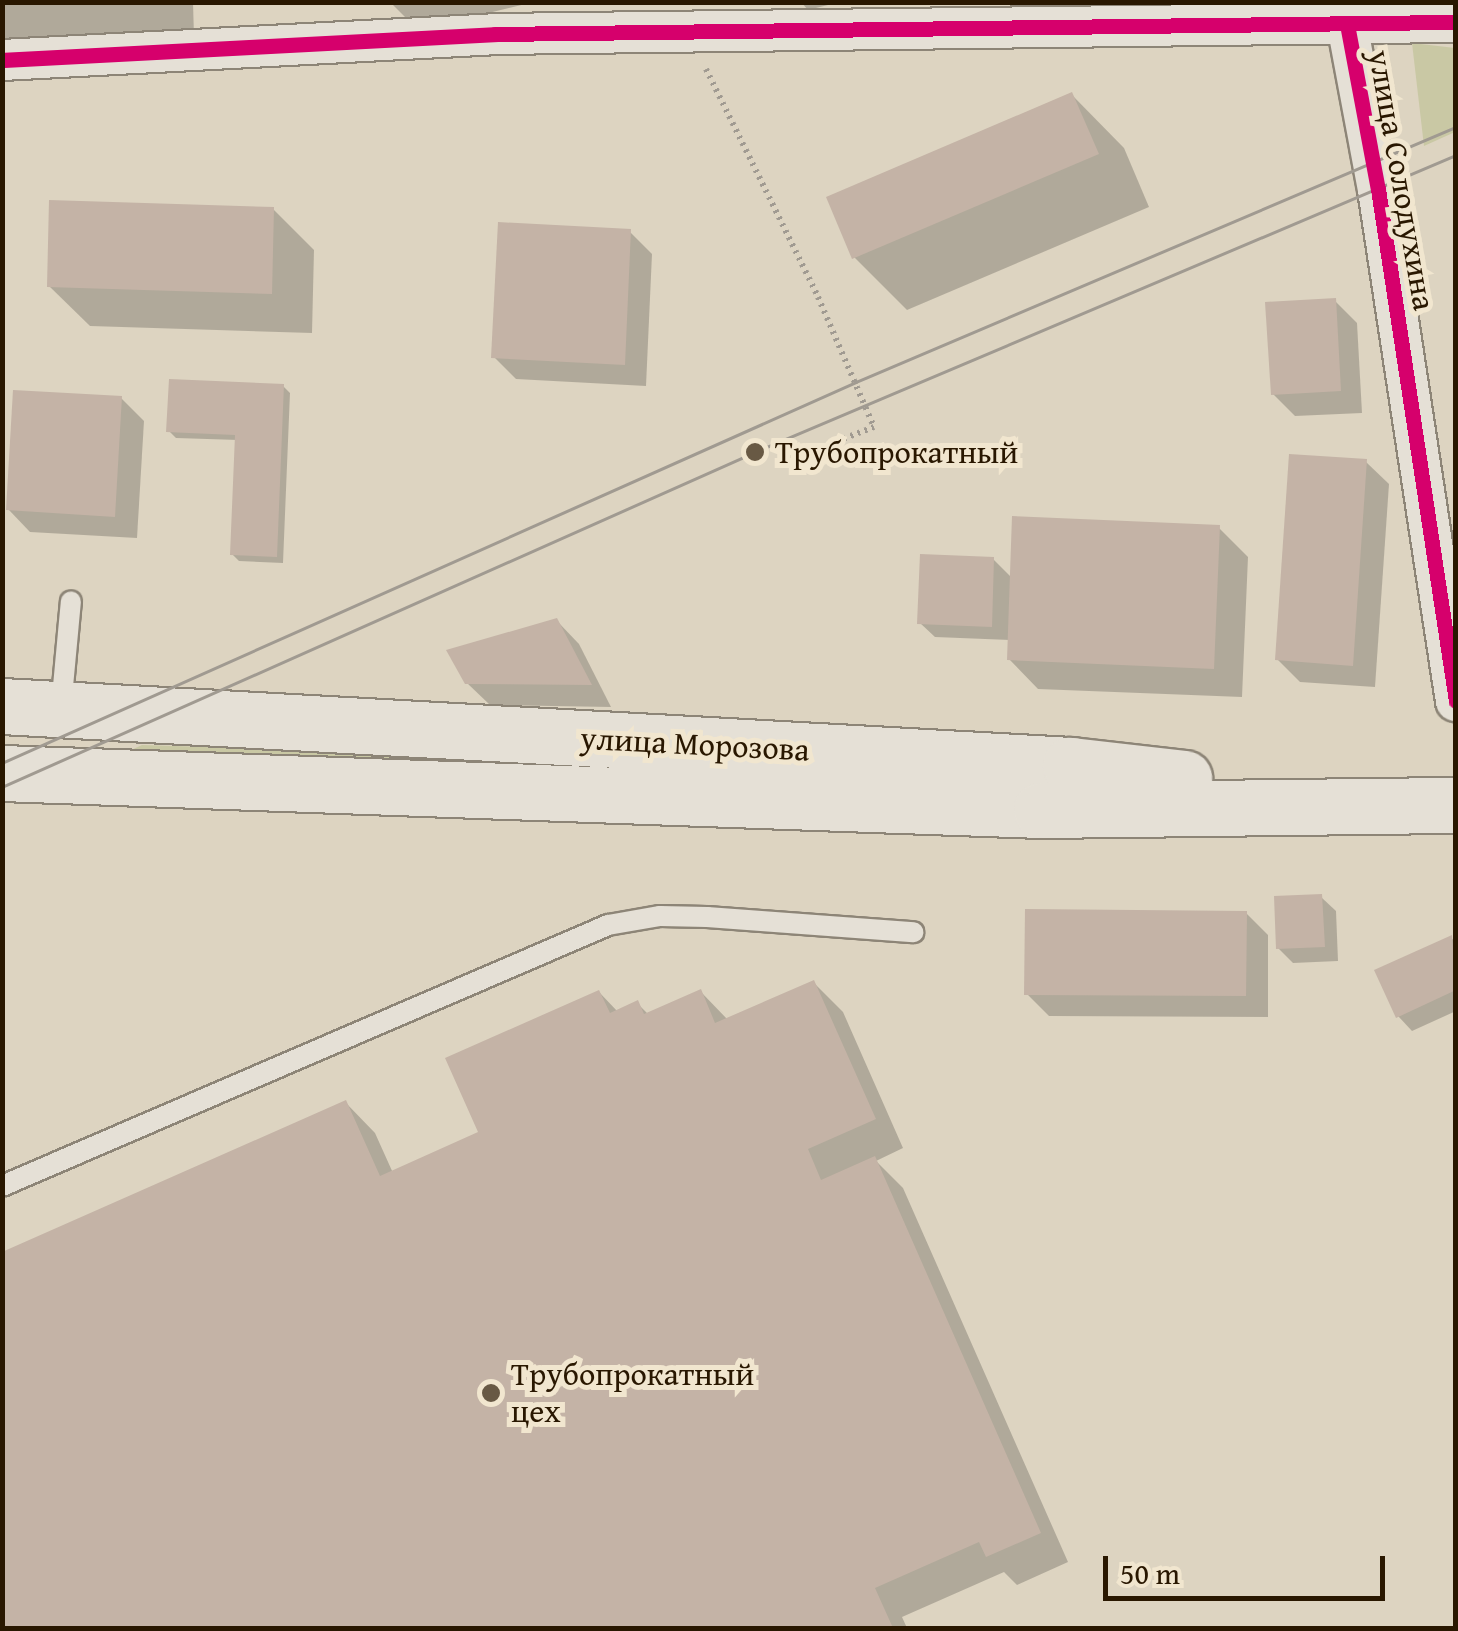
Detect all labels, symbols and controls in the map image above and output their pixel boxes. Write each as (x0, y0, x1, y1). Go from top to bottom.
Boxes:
street label: улица Солодухина (1360, 47, 1444, 313)
place label: Трубопрокатный (775, 433, 1018, 471)
marker: Трубопрокатный (744, 441, 766, 463)
street label: улица Морозова (579, 719, 811, 769)
place label: Трубопрокатный цех (511, 1356, 754, 1431)
marker: Трубопрокатный цех (480, 1382, 502, 1404)
scale bar (1108, 1536, 1390, 1598)
text: 50 m (1120, 1551, 1180, 1595)

